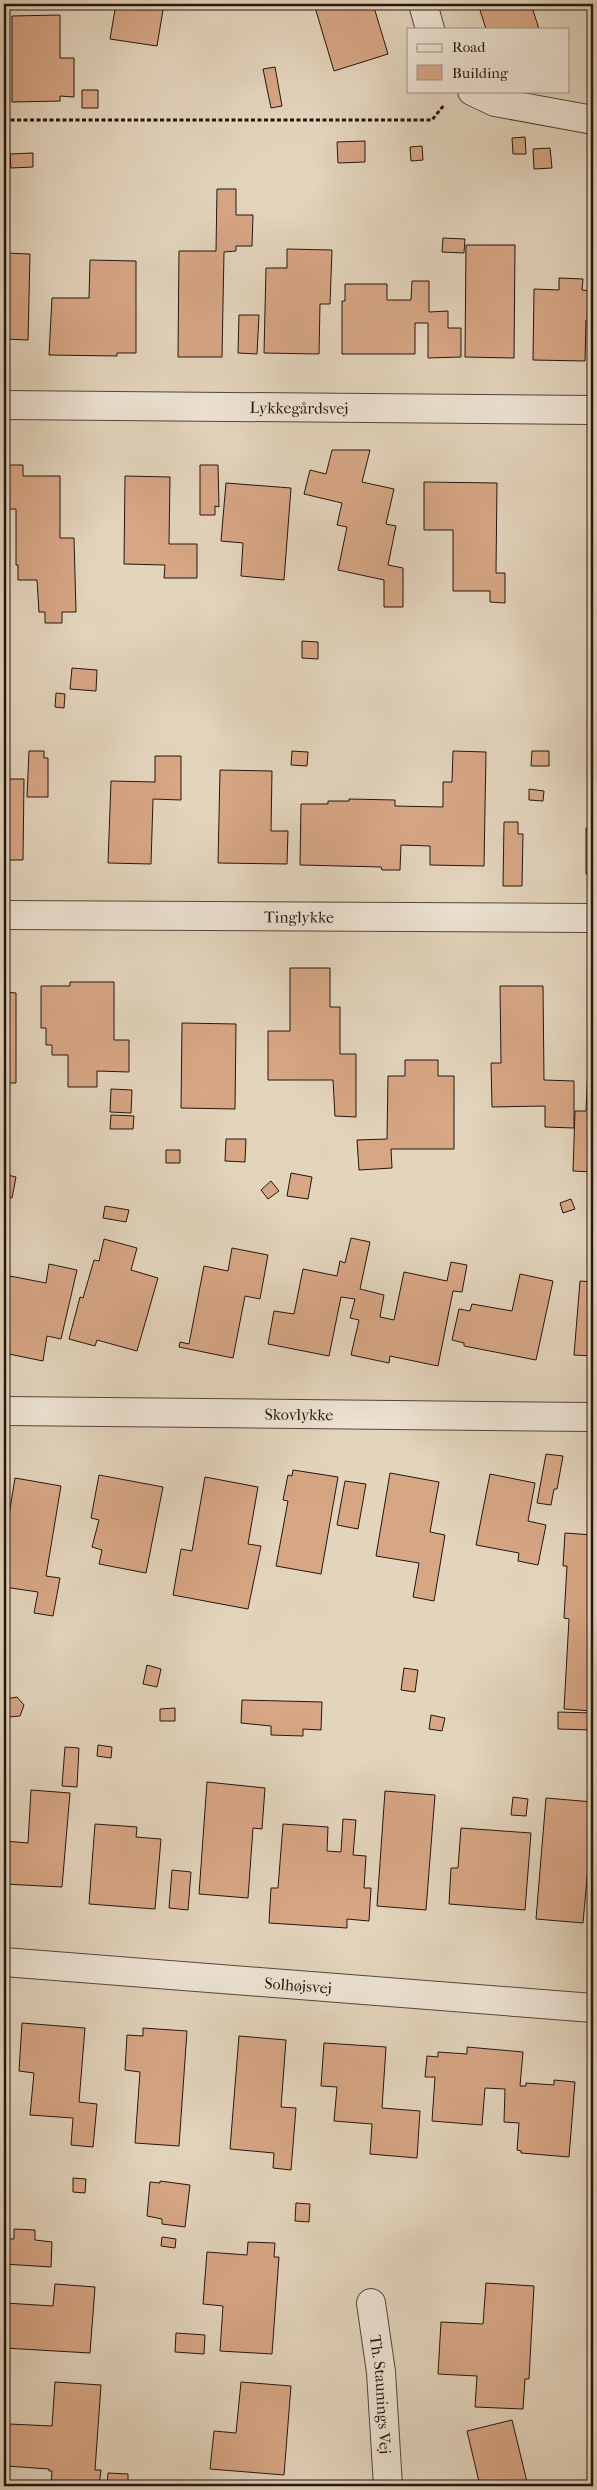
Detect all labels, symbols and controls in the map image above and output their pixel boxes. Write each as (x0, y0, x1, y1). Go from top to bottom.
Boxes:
legend (407, 28, 570, 92)
text: Road (452, 38, 486, 56)
text: Building (452, 64, 509, 82)
street label: Lykkegårdsvej (250, 398, 348, 418)
street label: Tinglykke (264, 907, 334, 927)
street label: Skovlykke (265, 1405, 334, 1424)
street label: Solhøjsvej (264, 1973, 332, 1998)
street label: Th. Staunings Vej (366, 2333, 395, 2455)

